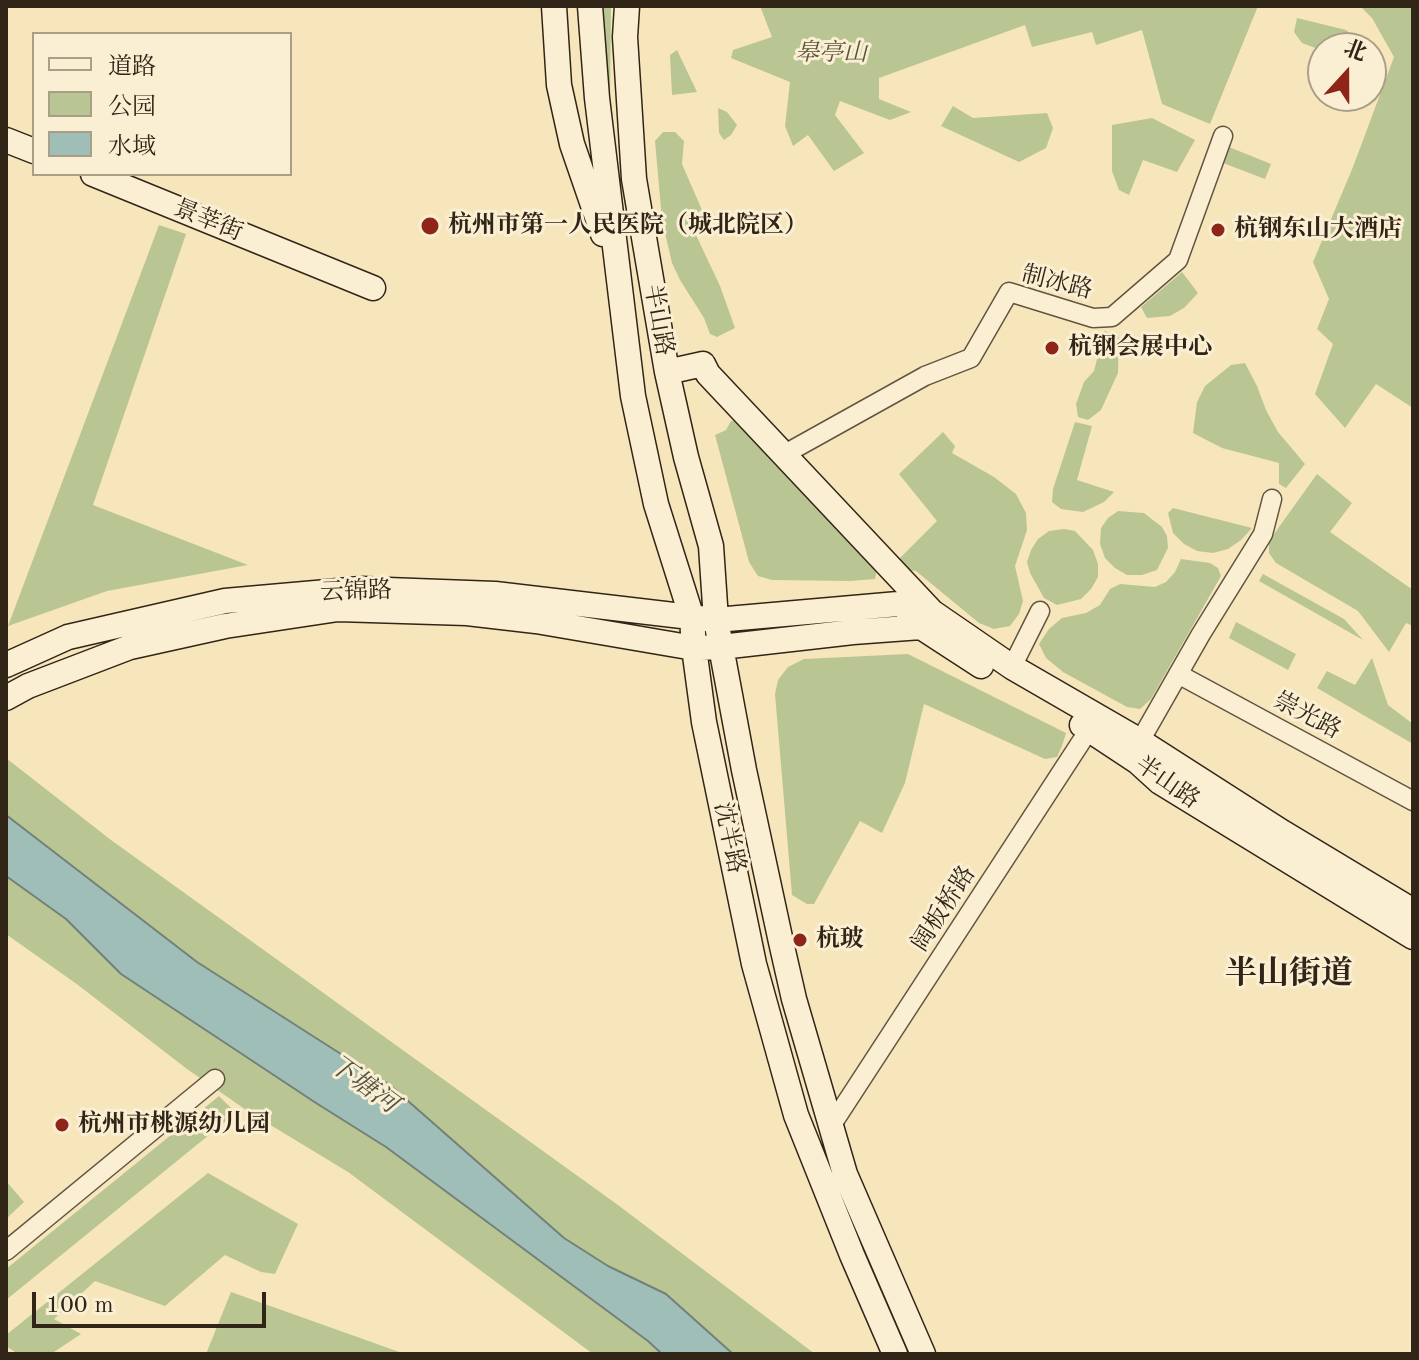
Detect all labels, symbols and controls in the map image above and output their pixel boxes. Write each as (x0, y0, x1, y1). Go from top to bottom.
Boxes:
legend (32, 32, 292, 176)
north arrow (1307, 32, 1387, 112)
text: 北 (1341, 37, 1369, 66)
park label: 皋亭山 (795, 40, 867, 68)
text: 道路 (108, 56, 156, 80)
text: 公园 (108, 96, 156, 120)
text: 水域 (108, 136, 156, 160)
street label: 景莘街 (169, 194, 247, 248)
place label: 杭州市第一人民医院（城北院区） (448, 212, 808, 240)
marker: 杭州市第一人民医院（城北院区） (419, 215, 441, 237)
place label: 杭钢东山大酒店 (1234, 216, 1402, 244)
marker: 杭钢东山大酒店 (1209, 221, 1227, 239)
street label: 制冰路 (1019, 260, 1095, 306)
street label: 半山路 (638, 282, 678, 358)
place label: 杭钢会展中心 (1068, 334, 1212, 362)
marker: 杭钢会展中心 (1043, 339, 1061, 357)
street label: 云锦路 (320, 576, 392, 608)
street label: 崇光路 (1268, 686, 1346, 746)
street label: 半山路 (1129, 751, 1205, 815)
street label: 沈半路 (707, 800, 751, 876)
street label: 阔板桥路 (906, 861, 982, 957)
place label: 杭玻 (816, 926, 864, 954)
marker: 杭玻 (791, 931, 809, 949)
district label: 半山街道 (1225, 956, 1353, 994)
water label: 下塘河 (322, 1049, 404, 1121)
place label: 杭州市桃源幼儿园 (78, 1111, 270, 1139)
marker: 杭州市桃源幼儿园 (53, 1116, 71, 1134)
scale bar (36, 1276, 270, 1326)
text: 100 m (46, 1294, 114, 1318)

